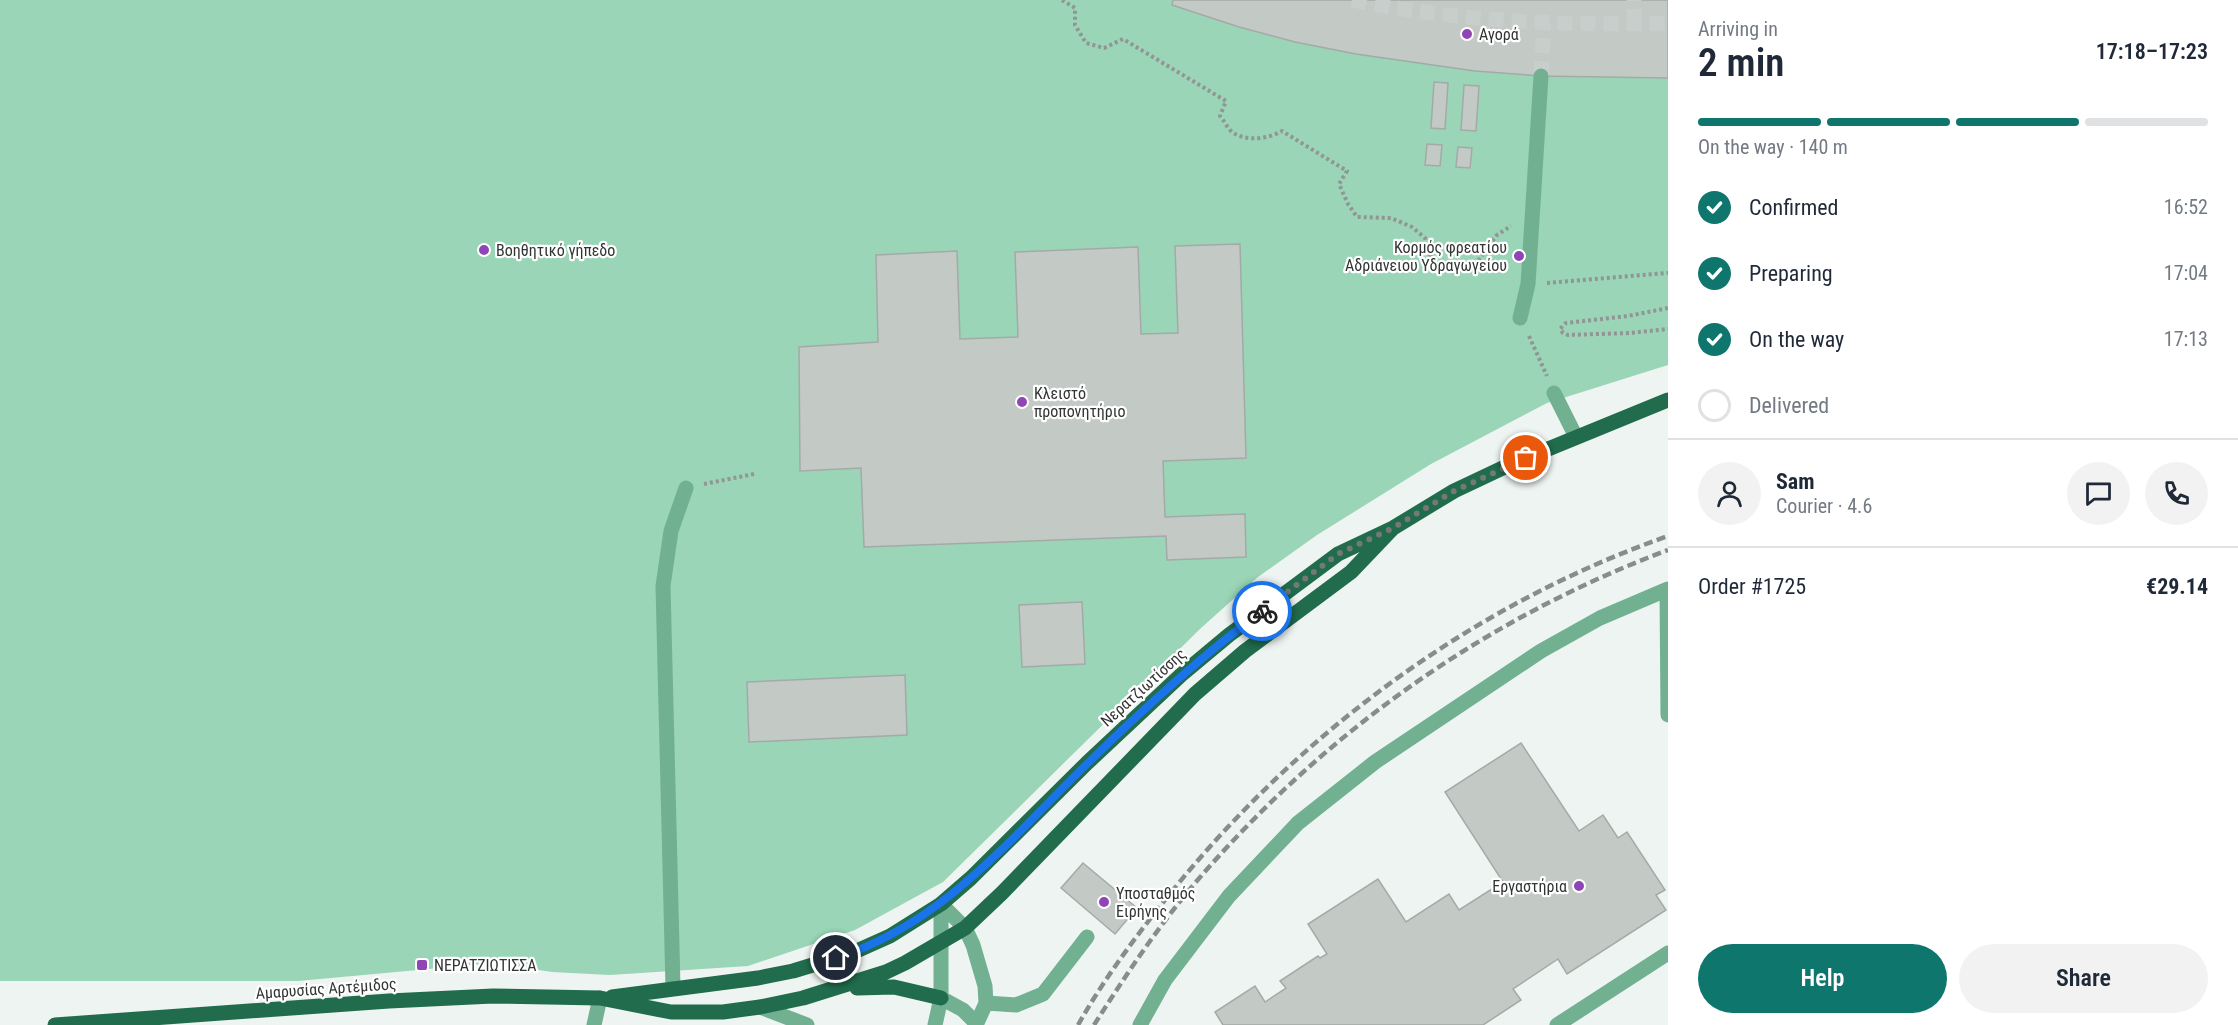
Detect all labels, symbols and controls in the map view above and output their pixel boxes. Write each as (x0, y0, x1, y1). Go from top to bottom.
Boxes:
text: Arriving in (1698, 17, 1778, 41)
place label: Αγορά (1479, 25, 1519, 44)
marker: Αγορά (1460, 27, 1474, 41)
text: 17:18–17:23 (2096, 39, 2208, 64)
text: 2 min (1698, 40, 1784, 86)
text: On the way · 140 m (1698, 135, 1848, 159)
icon: check (1698, 191, 1731, 224)
text: Confirmed (1749, 195, 1838, 220)
text: 16:52 (2164, 195, 2208, 219)
place label: Κορμός φρεατίου Αδριάνειου Υδραγωγείου (1345, 238, 1507, 275)
place label: Βοηθητικό γήπεδο (496, 241, 615, 260)
marker: Βοηθητικό γήπεδο (477, 243, 491, 257)
marker: Κορμός φρεατίου Αδριάνειου Υδραγωγείου (1512, 249, 1526, 263)
icon: check (1698, 257, 1731, 290)
text: Preparing (1749, 261, 1833, 286)
text: 17:04 (2164, 261, 2208, 285)
icon: check (1698, 323, 1731, 356)
text: On the way (1749, 327, 1844, 352)
text: 17:13 (2164, 327, 2208, 351)
place label: Κλειστό προπονητήριο (1034, 384, 1126, 421)
text: Delivered (1749, 393, 1829, 418)
marker: Κλειστό προπονητήριο (1015, 395, 1029, 409)
pin (1500, 432, 1551, 483)
icon: bag (1509, 441, 1542, 474)
button: person (1698, 462, 1761, 525)
button: chat (2067, 462, 2130, 525)
button: phone (2145, 462, 2208, 525)
text: Sam (1776, 469, 1815, 494)
text: Courier · 4.6 (1776, 494, 1872, 518)
text: Order #1725 (1698, 574, 1806, 599)
text: €29.14 (2146, 574, 2208, 599)
courier (1232, 581, 1292, 641)
icon: bike (1246, 595, 1279, 628)
street label: Νερατζιωτίσσης (1097, 644, 1190, 730)
place label: Εργαστήρια (1492, 877, 1567, 896)
marker: Εργαστήρια (1572, 879, 1586, 893)
place label: Υποσταθμός Ειρήνης (1116, 884, 1195, 921)
marker: Υποσταθμός Ειρήνης (1097, 895, 1111, 909)
pin (810, 932, 861, 983)
icon: home (819, 941, 852, 974)
button: Help (1698, 944, 1947, 1013)
button: Share (1959, 944, 2208, 1013)
place label: ΝΕΡΑΤΖΙΩΤΙΣΣΑ (434, 956, 537, 975)
marker: ΝΕΡΑΤΖΙΩΤΙΣΣΑ (415, 958, 429, 972)
street label: Αμαρυσίας Αρτέμιδος (255, 974, 397, 1003)

